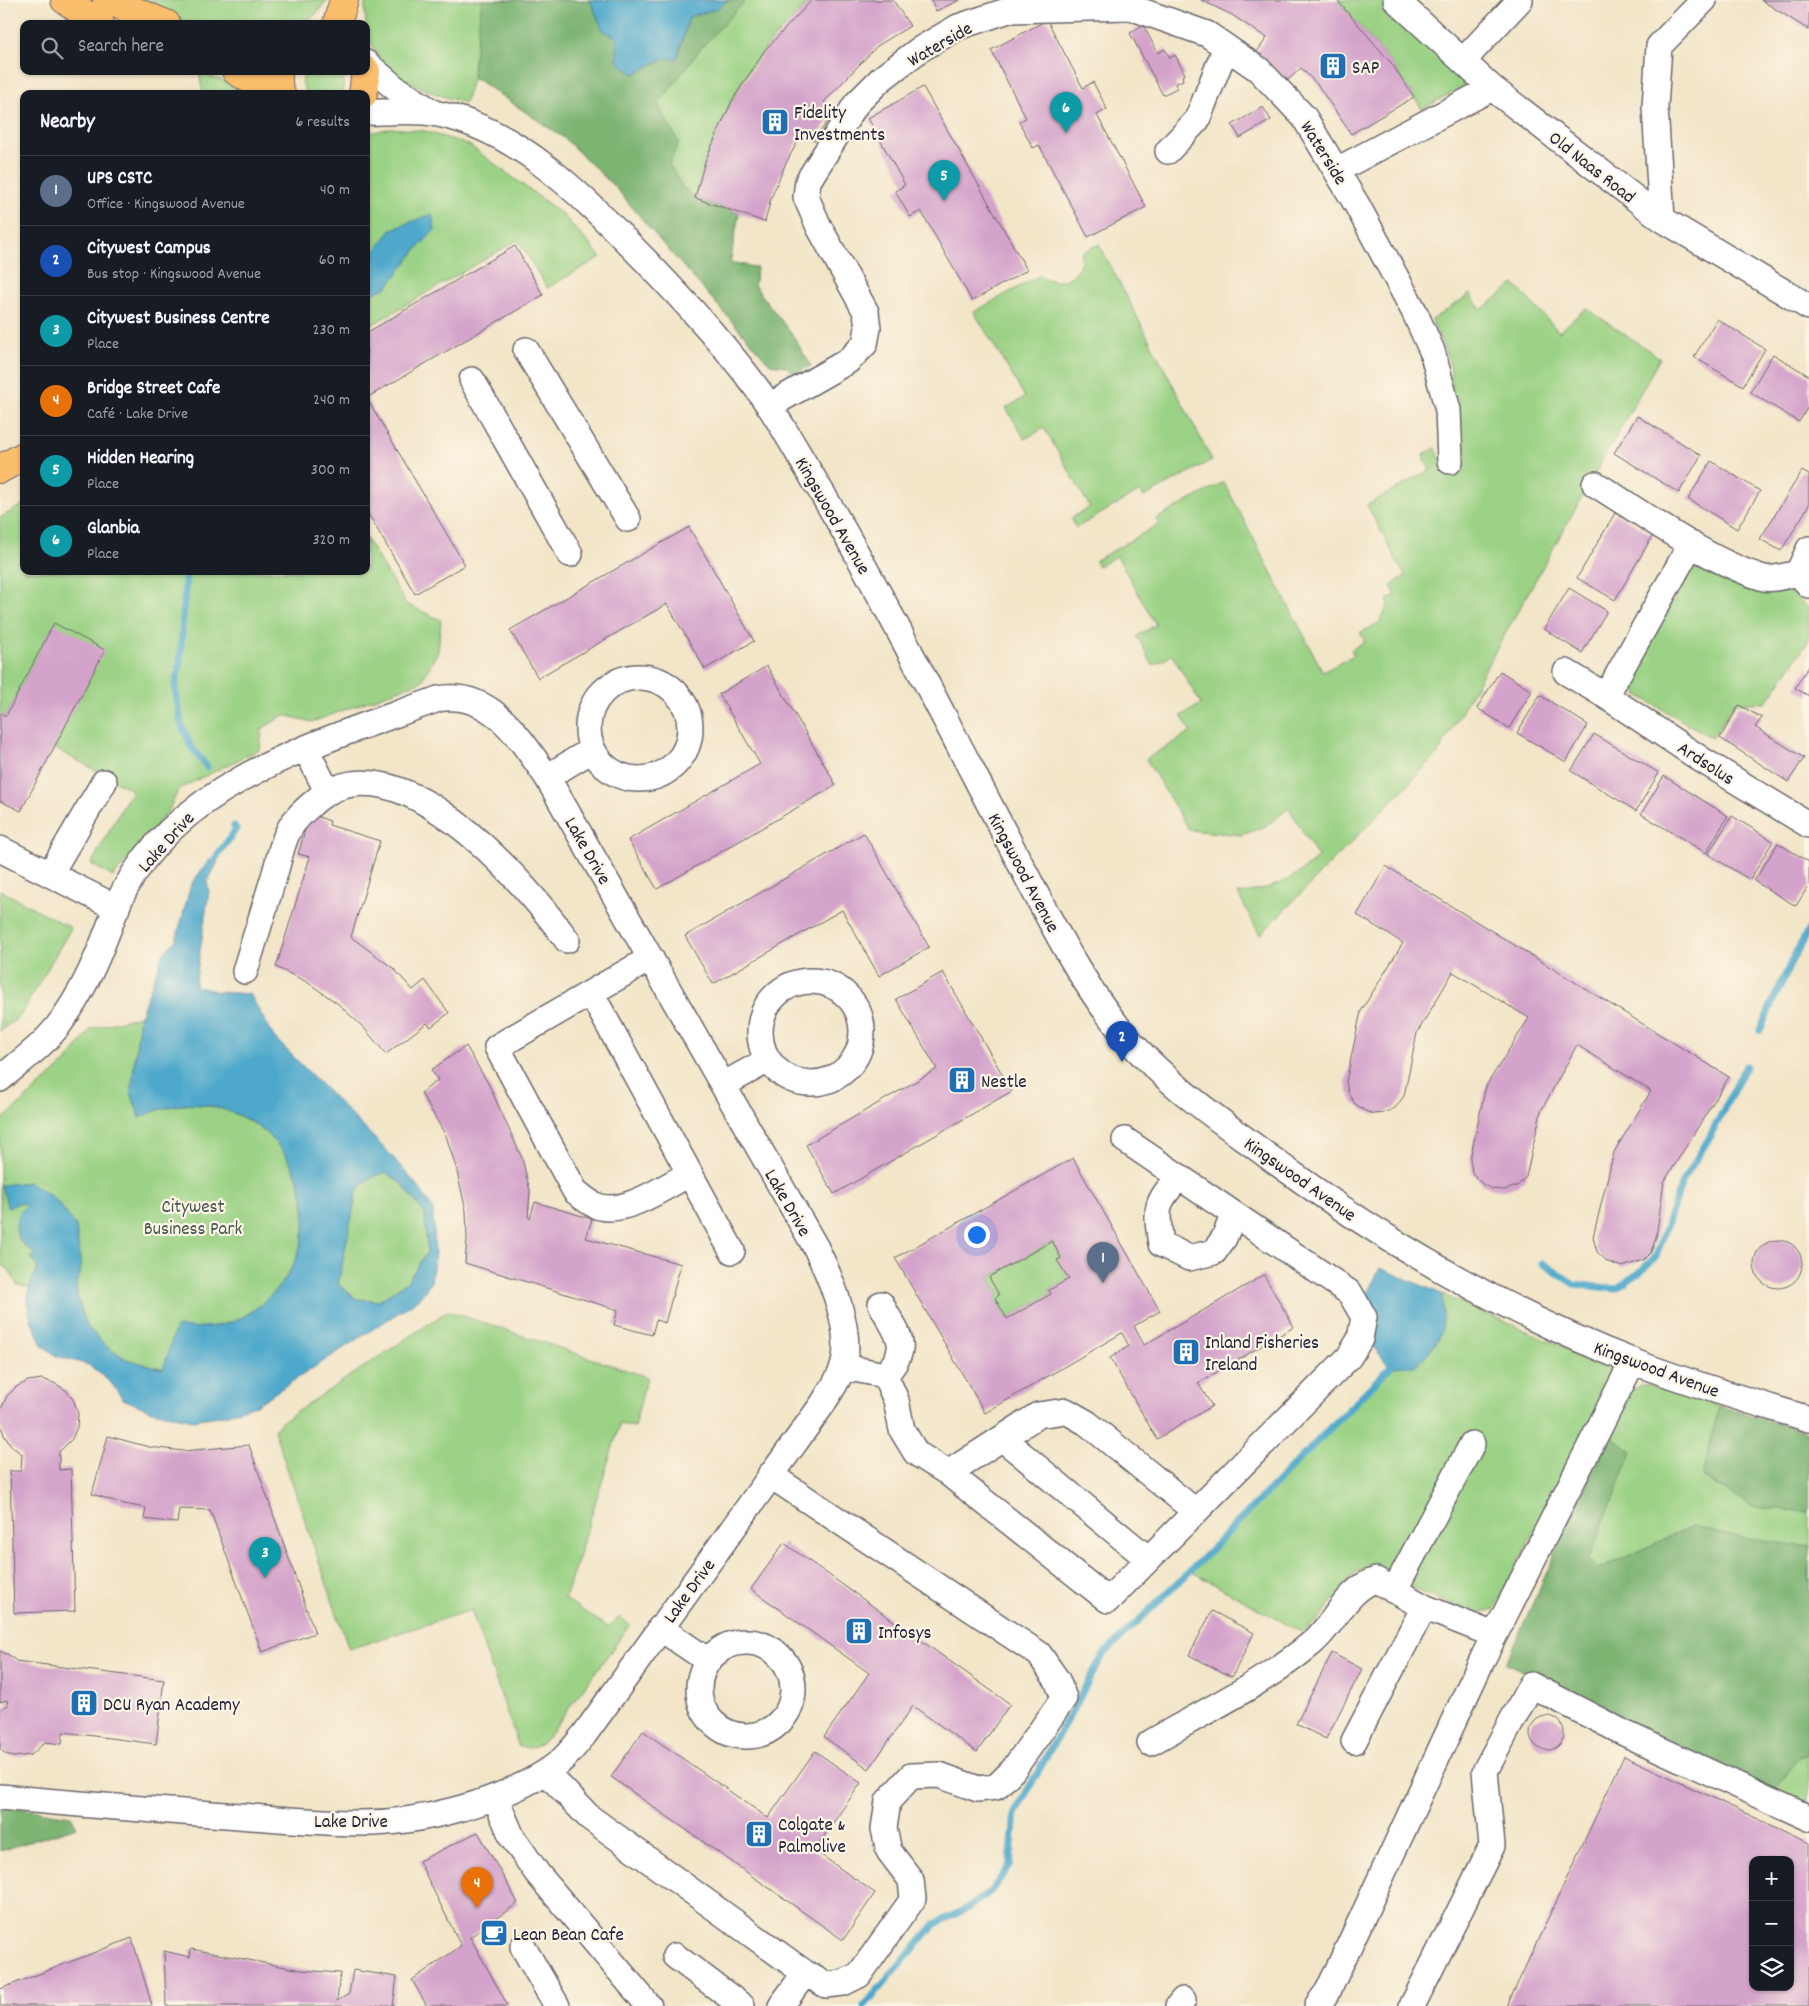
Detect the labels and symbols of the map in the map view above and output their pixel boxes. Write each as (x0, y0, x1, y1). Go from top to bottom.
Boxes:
street label: Waterside (903, 17, 978, 75)
building icon: SAP (1318, 51, 1348, 81)
place label: SAP (1352, 56, 1379, 83)
pin: 6 (1050, 92, 1082, 133)
place label: Fidelity Investments (794, 101, 885, 150)
building icon: Fidelity Investments (760, 107, 790, 137)
street label: Waterside (1292, 117, 1352, 191)
street label: Old Naas Road (1542, 126, 1640, 211)
pin: 5 (928, 160, 960, 201)
street label: Kingswood Avenue (786, 453, 876, 581)
street label: Ardsolus (1671, 736, 1739, 794)
street label: Lake Drive (133, 807, 202, 880)
street label: Kingswood Avenue (979, 809, 1065, 938)
street label: Lake Drive (556, 813, 616, 890)
pin: 2 (1106, 1021, 1138, 1062)
building icon: Nestle (947, 1065, 977, 1095)
place label: Nestle (981, 1070, 1027, 1097)
street label: Kingswood Avenue (1237, 1132, 1361, 1230)
street label: Lake Drive (756, 1165, 816, 1242)
park label: Citywest Business Park (144, 1195, 242, 1244)
your location (964, 1222, 990, 1248)
pin: 1 (1087, 1242, 1119, 1283)
place label: Inland Fisheries Ireland (1205, 1331, 1319, 1380)
street label: Kingswood Avenue (1589, 1336, 1722, 1407)
building icon: Inland Fisheries Ireland (1171, 1337, 1201, 1367)
pin: 3 (249, 1537, 281, 1578)
street label: Lake Drive (658, 1554, 723, 1630)
building icon: Infosys (844, 1616, 874, 1646)
place label: Infosys (878, 1621, 932, 1648)
building icon: DCU Ryan Academy (69, 1688, 99, 1718)
place label: DCU Ryan Academy (103, 1693, 240, 1720)
street label: Lake Drive (314, 1810, 388, 1837)
place label: Colgate & Palmolive (778, 1813, 846, 1862)
building icon: Colgate & Palmolive (744, 1819, 774, 1849)
pin: 4 (461, 1867, 493, 1908)
cafe icon: Lean Bean Cafe (479, 1918, 509, 1948)
place label: Lean Bean Cafe (513, 1923, 624, 1950)

